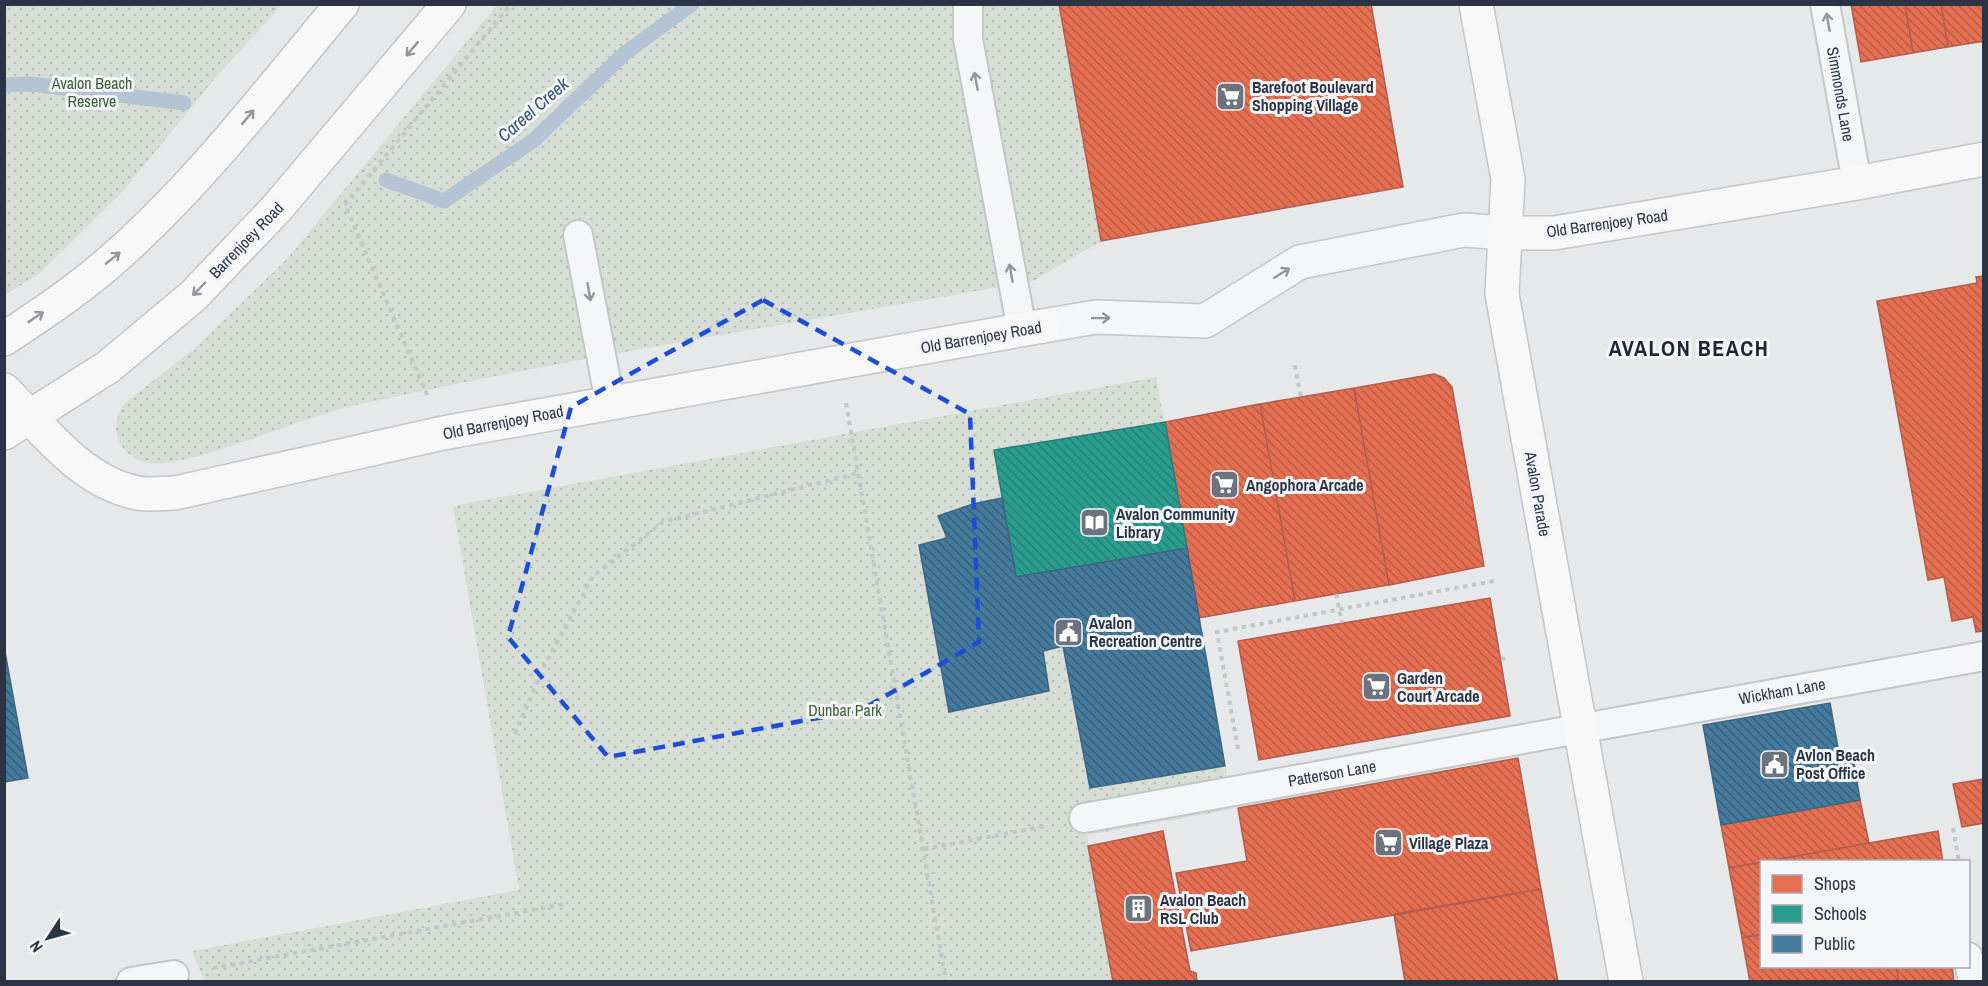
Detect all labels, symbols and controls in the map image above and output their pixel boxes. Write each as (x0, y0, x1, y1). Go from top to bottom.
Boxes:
one-way arrow (1822, 13, 1833, 33)
one-way arrow (405, 41, 418, 57)
street label: Simmonds Lane (1822, 45, 1860, 143)
water label: Careel Creek (492, 71, 574, 148)
park label: Avalon Beach Reserve (51, 72, 132, 112)
one-way arrow (970, 72, 981, 91)
place label: Barefoot Boulevard Shopping Village (1252, 76, 1374, 116)
supermarket icon: Barefoot Boulevard Shopping Village (1215, 80, 1247, 112)
one-way arrow (241, 109, 254, 125)
street label: Barrenjoey Road (204, 197, 288, 283)
street label: Old Barrenjoey Road (1545, 204, 1669, 242)
one-way arrow (105, 252, 121, 265)
one-way arrow (1005, 263, 1016, 283)
one-way arrow (1273, 266, 1290, 278)
one-way arrow (191, 282, 206, 297)
one-way arrow (584, 282, 595, 302)
one-way arrow (28, 311, 44, 323)
one-way arrow (1090, 312, 1110, 323)
street label: Old Barrenjoey Road (919, 316, 1043, 358)
district label: AVALON BEACH (1609, 333, 1769, 363)
street label: Old Barrenjoey Road (441, 400, 565, 444)
street label: Avalon Parade (1520, 449, 1556, 538)
supermarket icon: Angophora Arcade (1209, 469, 1241, 501)
place label: Angophora Arcade (1246, 474, 1364, 496)
place label: Avalon Community Library (1116, 503, 1236, 543)
library icon: Avalon Community Library (1079, 507, 1111, 539)
place label: Avalon Recreation Centre (1089, 612, 1202, 652)
public building icon: Avalon Recreation Centre (1052, 616, 1084, 648)
place label: Garden Court Arcade (1397, 667, 1480, 707)
supermarket icon: Garden Court Arcade (1360, 671, 1392, 703)
street label: Wickham Lane (1737, 673, 1827, 709)
park label: Dunbar Park (808, 699, 882, 721)
place label: Avlon Beach Post Office (1796, 744, 1875, 784)
public building icon: Avlon Beach Post Office (1759, 748, 1791, 780)
street label: Patterson Lane (1286, 754, 1378, 792)
supermarket icon: Village Plaza (1372, 827, 1404, 859)
place label: Village Plaza (1409, 832, 1489, 854)
legend (1760, 860, 1970, 968)
text: Shops (1814, 871, 1856, 896)
place label: Avalon Beach RSL Club (1160, 889, 1246, 929)
building icon: Avalon Beach RSL Club (1123, 893, 1155, 925)
text: Schools (1814, 901, 1867, 926)
north arrow (18, 908, 78, 968)
text: Public (1814, 931, 1855, 956)
text: N (24, 937, 48, 957)

